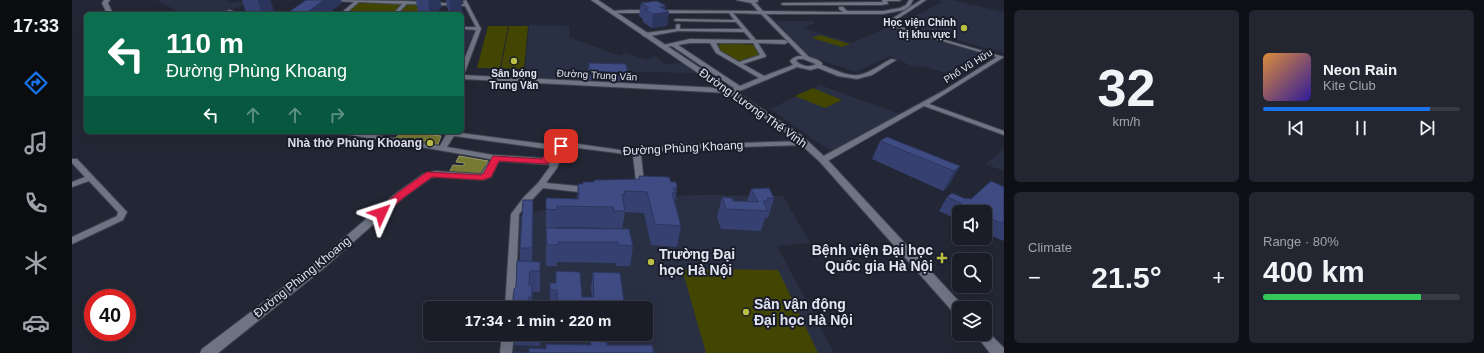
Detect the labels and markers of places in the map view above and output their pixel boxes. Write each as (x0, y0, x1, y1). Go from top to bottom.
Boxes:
place label: Học viện Chính trị khu vực I (883, 17, 956, 41)
marker: Học viện Chính trị khu vực I (959, 23, 969, 33)
marker: Sân bóng Trung Văn (509, 56, 519, 66)
place label: Sân bóng Trung Văn (490, 68, 538, 91)
pin (544, 129, 578, 163)
place label: Nhà thờ Phùng Khoang (287, 136, 422, 150)
marker: Nhà thờ Phùng Khoang (425, 138, 435, 148)
place label: Bệnh viện Đại học Quốc gia Hà Nội (812, 242, 933, 274)
place label: Trường Đại học Hà Nội (659, 246, 735, 278)
marker: Bệnh viện Đại học Quốc gia Hà Nội (936, 252, 948, 264)
marker: Trường Đại học Hà Nội (646, 257, 656, 267)
place label: Sân vận động Đại học Hà Nội (754, 296, 853, 328)
marker: Sân vận động Đại học Hà Nội (741, 307, 751, 317)

